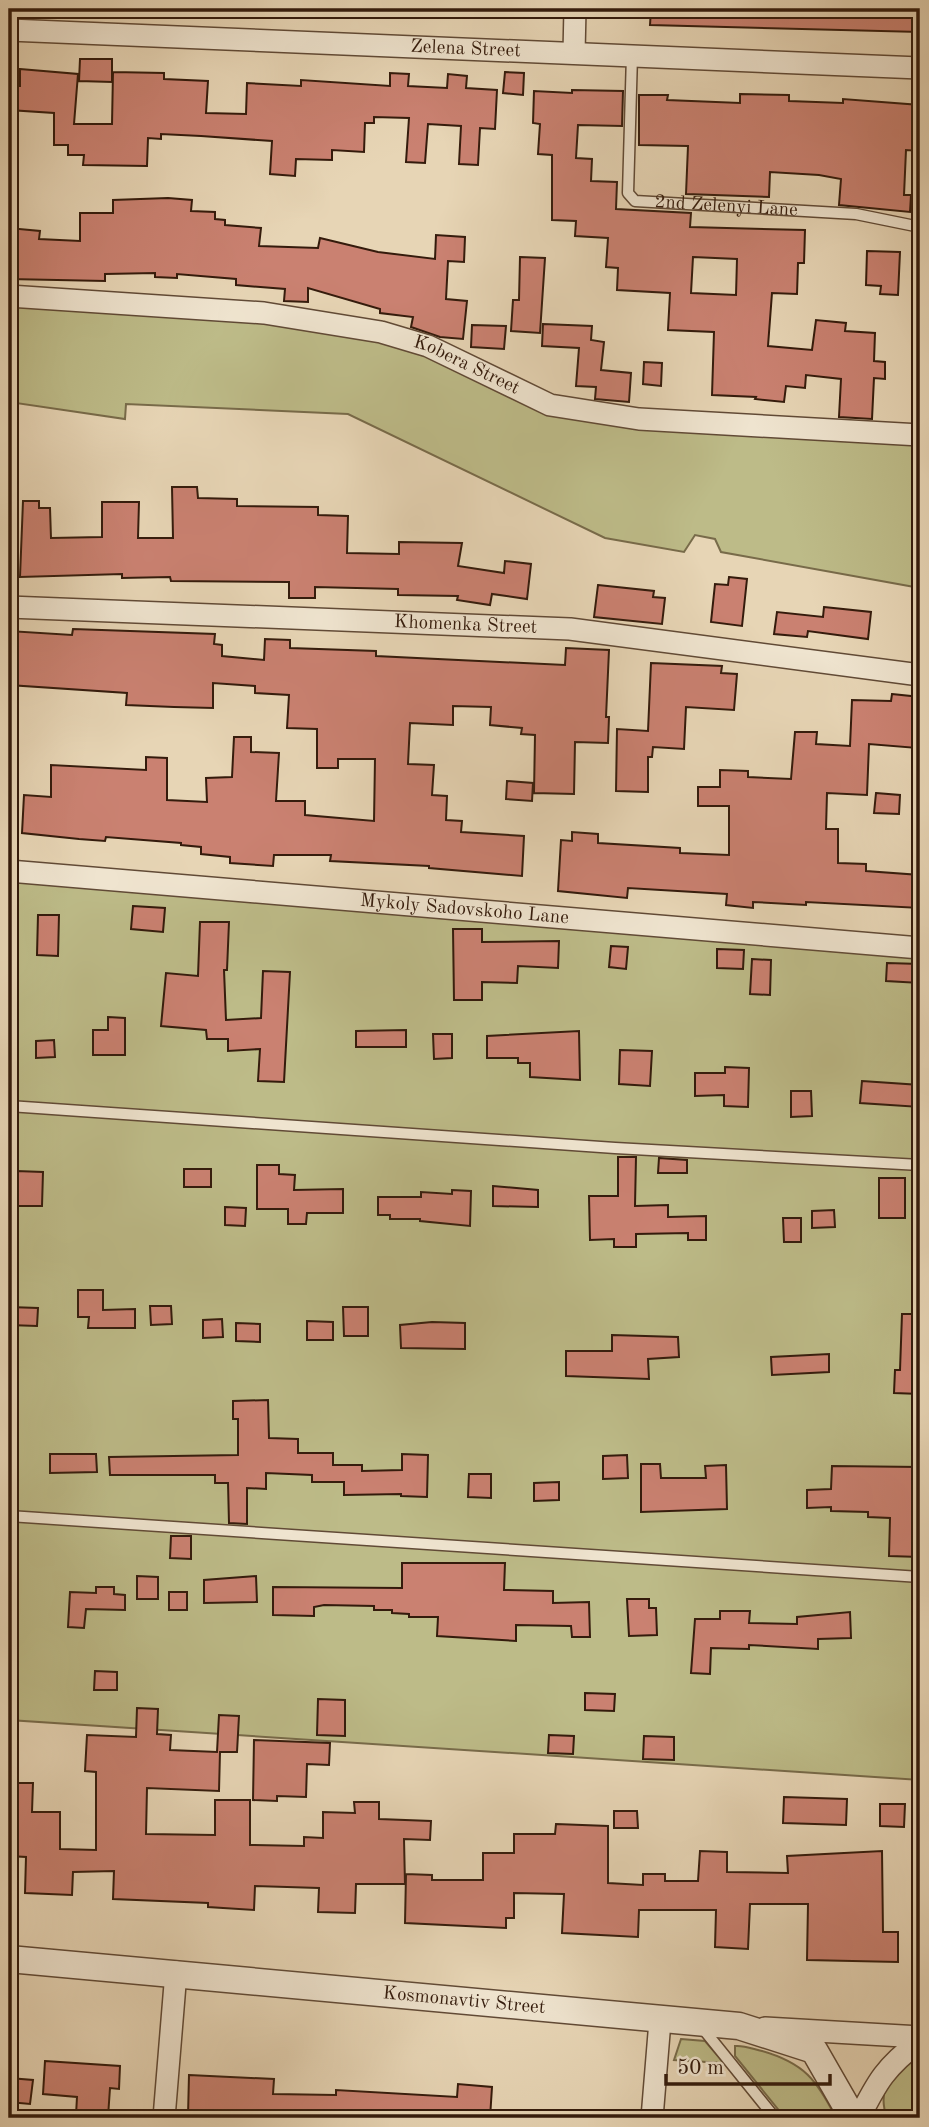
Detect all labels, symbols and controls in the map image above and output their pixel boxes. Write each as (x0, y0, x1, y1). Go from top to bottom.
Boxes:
street label: Zelena Street (410, 37, 521, 61)
street label: 2nd Zelenyi Lane (654, 193, 798, 220)
street label: Kobera Street (411, 333, 523, 398)
street label: Khomenka Street (394, 613, 538, 637)
street label: Mykoly Sadovskoho Lane (359, 891, 570, 928)
street label: Kosmonavtiv Street (382, 1984, 546, 2018)
scale bar (666, 2043, 831, 2087)
text: 50 m (677, 2058, 724, 2079)

